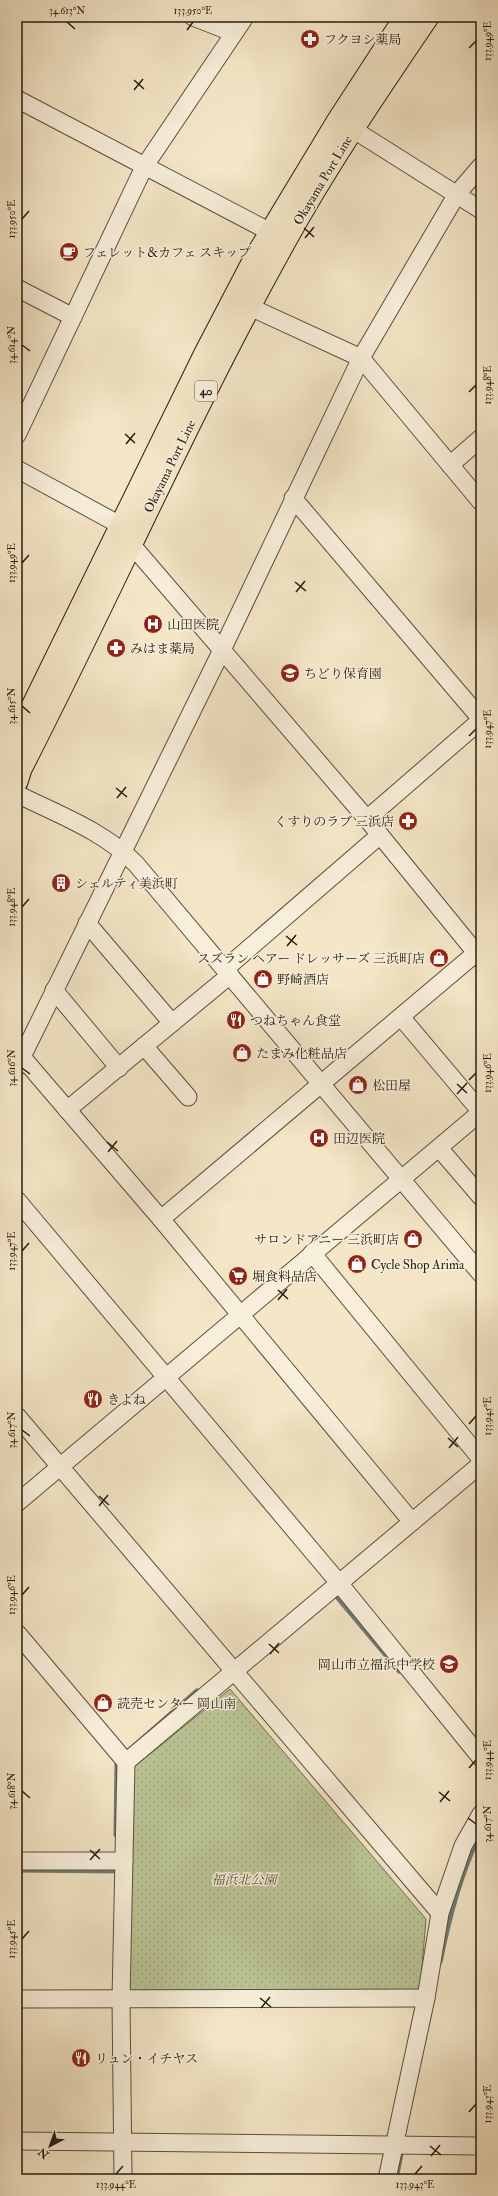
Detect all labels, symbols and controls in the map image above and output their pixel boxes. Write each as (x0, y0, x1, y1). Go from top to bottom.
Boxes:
text: 34.613°N (49, 5, 85, 17)
text: 133.950°E (174, 5, 212, 17)
text: 133.949°E (482, 21, 494, 61)
pharmacy icon: フクヨシ薬局 (299, 28, 321, 50)
place label: フクヨシ薬局 (324, 32, 402, 48)
street label: Okayama Port Line (290, 132, 357, 229)
text: 133.950°E (6, 200, 18, 238)
cafe icon: フェレット&カフェ スキップ (58, 241, 80, 263)
place label: フェレット&カフェ スキップ (83, 245, 251, 261)
text: 34.614°N (6, 326, 18, 364)
text: 133.948°E (482, 365, 494, 405)
road number: 40 (195, 381, 217, 401)
street label: Okayama Port Line (140, 417, 200, 516)
text: 133.949°E (6, 543, 18, 583)
hospital icon: 山田医院 (142, 613, 164, 635)
place label: 山田医院 (167, 617, 219, 633)
pharmacy icon: みはま薬局 (105, 637, 127, 659)
place label: みはま薬局 (130, 641, 195, 657)
school or university icon: ちどり保育園 (279, 662, 301, 684)
place label: ちどり保育園 (304, 666, 382, 682)
text: 34.615°N (6, 688, 18, 724)
text: 133.947°E (482, 710, 494, 748)
pharmacy icon: くすりのラブ 三浜店 (397, 810, 419, 832)
place label: くすりのラブ 三浜店 (274, 814, 394, 830)
building icon: シェルティ美浜町 (50, 872, 72, 894)
place label: シェルティ美浜町 (75, 876, 178, 892)
text: 133.948°E (6, 887, 18, 927)
shop icon: スズラン ヘアー ドレッサーズ 三浜町店 (428, 947, 450, 969)
place label: スズラン ヘアー ドレッサーズ 三浜町店 (197, 951, 425, 967)
shop icon: 野崎酒店 (252, 968, 274, 990)
place label: 野崎酒店 (277, 972, 329, 988)
restaurant icon: つねちゃん食堂 (225, 1009, 247, 1031)
place label: つねちゃん食堂 (250, 1013, 341, 1029)
shop icon: たまみ化粧品店 (231, 1042, 253, 1064)
place label: たまみ化粧品店 (256, 1046, 347, 1062)
text: 34.616°N (6, 1049, 18, 1087)
text: 133.946°E (482, 1053, 494, 1093)
shop icon: 松田屋 (347, 1074, 369, 1096)
place label: 松田屋 (372, 1078, 411, 1094)
hospital icon: 田辺医院 (308, 1127, 330, 1149)
place label: 田辺医院 (333, 1131, 385, 1147)
shop icon: サロンドアニー 三浜町店 (402, 1228, 424, 1250)
text: 133.947°E (6, 1232, 18, 1270)
place label: サロンドアニー 三浜町店 (254, 1232, 399, 1248)
shop icon: Cycle Shop Arima (346, 1253, 368, 1275)
place label: Cycle Shop Arima (371, 1257, 465, 1274)
supermarket icon: 堀食料品店 (227, 1265, 249, 1287)
place label: 堀食料品店 (252, 1269, 317, 1285)
restaurant icon: きよね (82, 1388, 104, 1410)
place label: きよね (107, 1392, 146, 1408)
text: 133.945°E (482, 1397, 494, 1435)
text: 34.617°N (6, 1411, 18, 1449)
text: 133.946°E (6, 1575, 18, 1615)
school or university icon: 岡山市立福浜中学校 (438, 1653, 460, 1675)
place label: 岡山市立福浜中学校 (318, 1657, 435, 1673)
shop icon: 読売センター 岡山南 (92, 1692, 114, 1714)
place label: 読売センター 岡山南 (117, 1696, 236, 1712)
text: 133.944°E (482, 1740, 494, 1780)
text: 34.618°N (6, 1772, 18, 1810)
text: 34.617°N (482, 1805, 494, 1843)
park label: 福浜北公園 (211, 1872, 278, 1888)
text: 133.945°E (6, 1920, 18, 1958)
restaurant icon: リュン・イチヤス (70, 2047, 92, 2069)
place label: リュン・イチヤス (95, 2051, 198, 2067)
text: 133.943°E (482, 2085, 494, 2123)
north arrow (30, 2126, 70, 2166)
text: N (35, 2144, 53, 2162)
text: 133.944°E (96, 2179, 136, 2191)
text: 133.943°E (396, 2179, 434, 2191)

